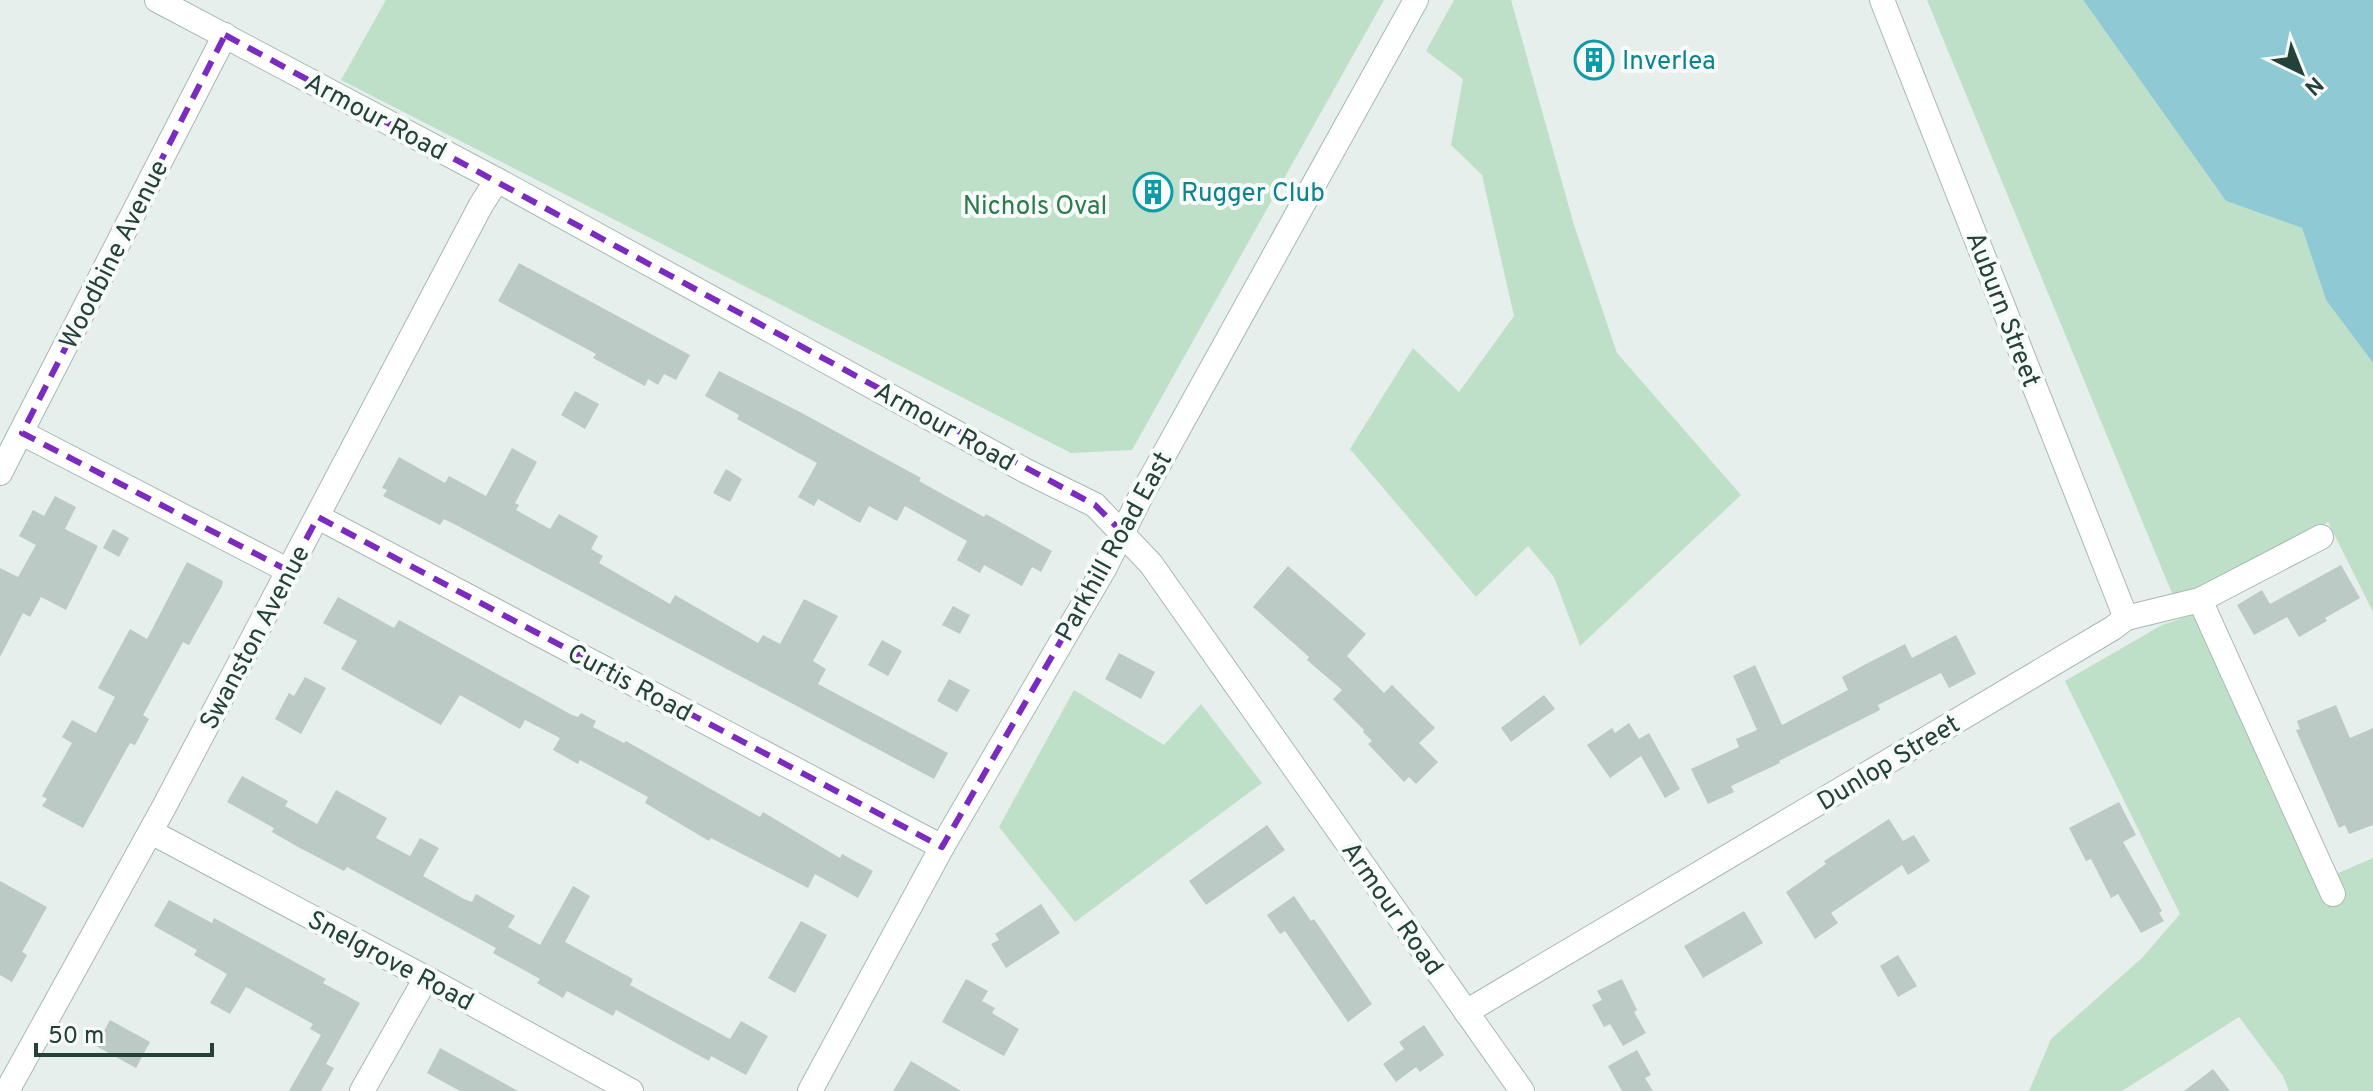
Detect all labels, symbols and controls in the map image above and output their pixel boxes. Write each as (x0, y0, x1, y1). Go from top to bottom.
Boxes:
north arrow (2261, 32, 2341, 112)
building icon: Inverlea (1573, 39, 1615, 81)
place label: Inverlea (1622, 46, 1716, 79)
street label: Armour Road (298, 67, 451, 169)
text: N (2298, 70, 2328, 100)
street label: Woodbine Avenue (53, 155, 177, 355)
building icon: Rugger Club (1132, 171, 1174, 213)
place label: Rugger Club (1181, 178, 1325, 211)
park label: Nichols Oval (963, 191, 1107, 224)
street label: Auburn Street (1957, 227, 2046, 392)
street label: Armour Road (868, 376, 1020, 480)
street label: Parkhill Road East (1049, 447, 1181, 648)
street label: Swanston Avenue (194, 540, 319, 736)
street label: Curtis Road (561, 638, 697, 731)
street label: Dunlop Street (1812, 709, 1967, 820)
street label: Armour Road (1333, 836, 1449, 983)
street label: Snelgrove Road (301, 905, 479, 1020)
scale bar (36, 1007, 212, 1057)
text: 50 m (48, 1022, 104, 1052)

